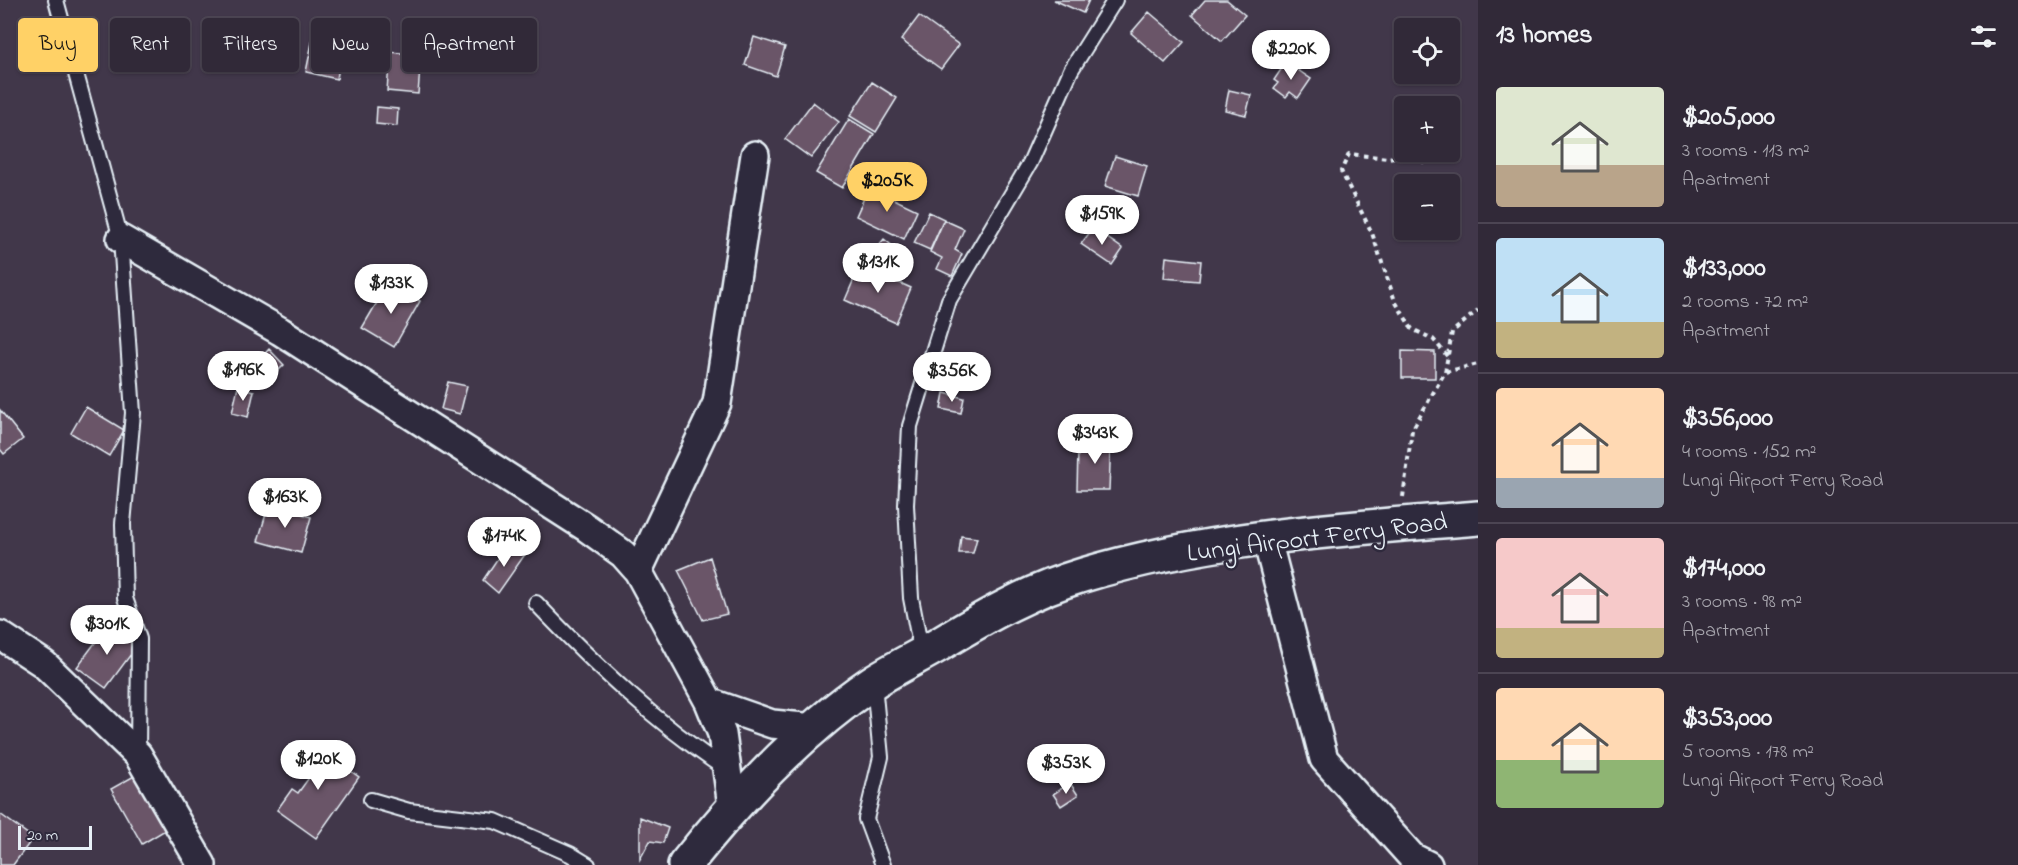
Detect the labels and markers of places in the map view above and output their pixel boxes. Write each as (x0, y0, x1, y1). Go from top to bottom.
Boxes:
pin: $220K (1249, 30, 1333, 81)
pin: $205K (845, 162, 929, 213)
pin: $159K (1060, 195, 1144, 246)
pin: $131K (836, 243, 920, 294)
pin: $133K (349, 264, 433, 315)
pin: $196K (201, 351, 285, 402)
pin: $356K (910, 352, 994, 403)
pin: $343K (1053, 414, 1137, 465)
pin: $163K (243, 478, 327, 529)
pin: $174K (462, 517, 546, 568)
pin: $301K (65, 605, 149, 656)
pin: $120K (276, 740, 360, 791)
pin: $353K (1024, 744, 1108, 795)

